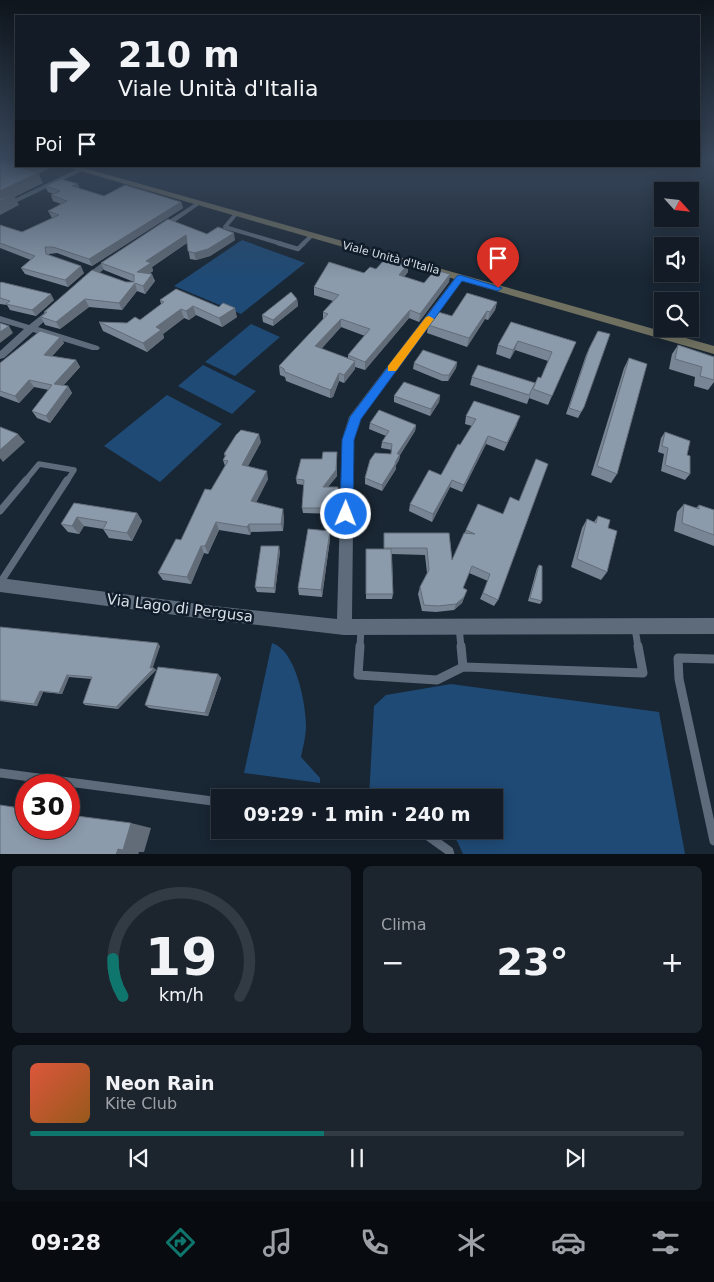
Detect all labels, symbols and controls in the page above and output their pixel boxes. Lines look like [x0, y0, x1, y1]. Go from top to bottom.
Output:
icon: right [35, 35, 100, 100]
text: 210 m [118, 35, 240, 75]
text: Viale Unità d'Italia [118, 76, 318, 101]
icon: arrive [73, 130, 101, 158]
text: Poi [35, 133, 63, 155]
north arrow [654, 182, 699, 228]
map controls [654, 182, 699, 337]
pin [477, 237, 519, 288]
button: sound [654, 237, 699, 282]
street label: Viale Unità d'Italia [341, 239, 441, 277]
icon: arrive [484, 244, 512, 272]
button: search [654, 292, 699, 337]
position arrow [319, 487, 371, 539]
street label: Via Lago di Pergusa [106, 590, 254, 626]
speed limit sign: 30 [15, 774, 80, 839]
text: 09:29 · 1 min · 240 m [243, 803, 471, 825]
text: Clima [381, 915, 426, 934]
text: 19 [145, 927, 218, 987]
text: 23° [497, 940, 568, 984]
text: − [381, 946, 404, 979]
text: + [661, 946, 684, 979]
text: km/h [159, 984, 204, 1005]
text: Neon Rain [105, 1072, 214, 1094]
text: Kite Club [105, 1094, 177, 1113]
icon: previous [125, 1144, 153, 1172]
icon: pause [343, 1144, 371, 1172]
icon: next [561, 1144, 589, 1172]
icon: directions [163, 1225, 198, 1260]
icon: music [260, 1225, 295, 1260]
icon: phone [357, 1225, 392, 1260]
icon: climate [454, 1225, 489, 1260]
icon: car [551, 1225, 586, 1260]
icon: filters [648, 1225, 683, 1260]
text: 09:28 [31, 1230, 101, 1255]

